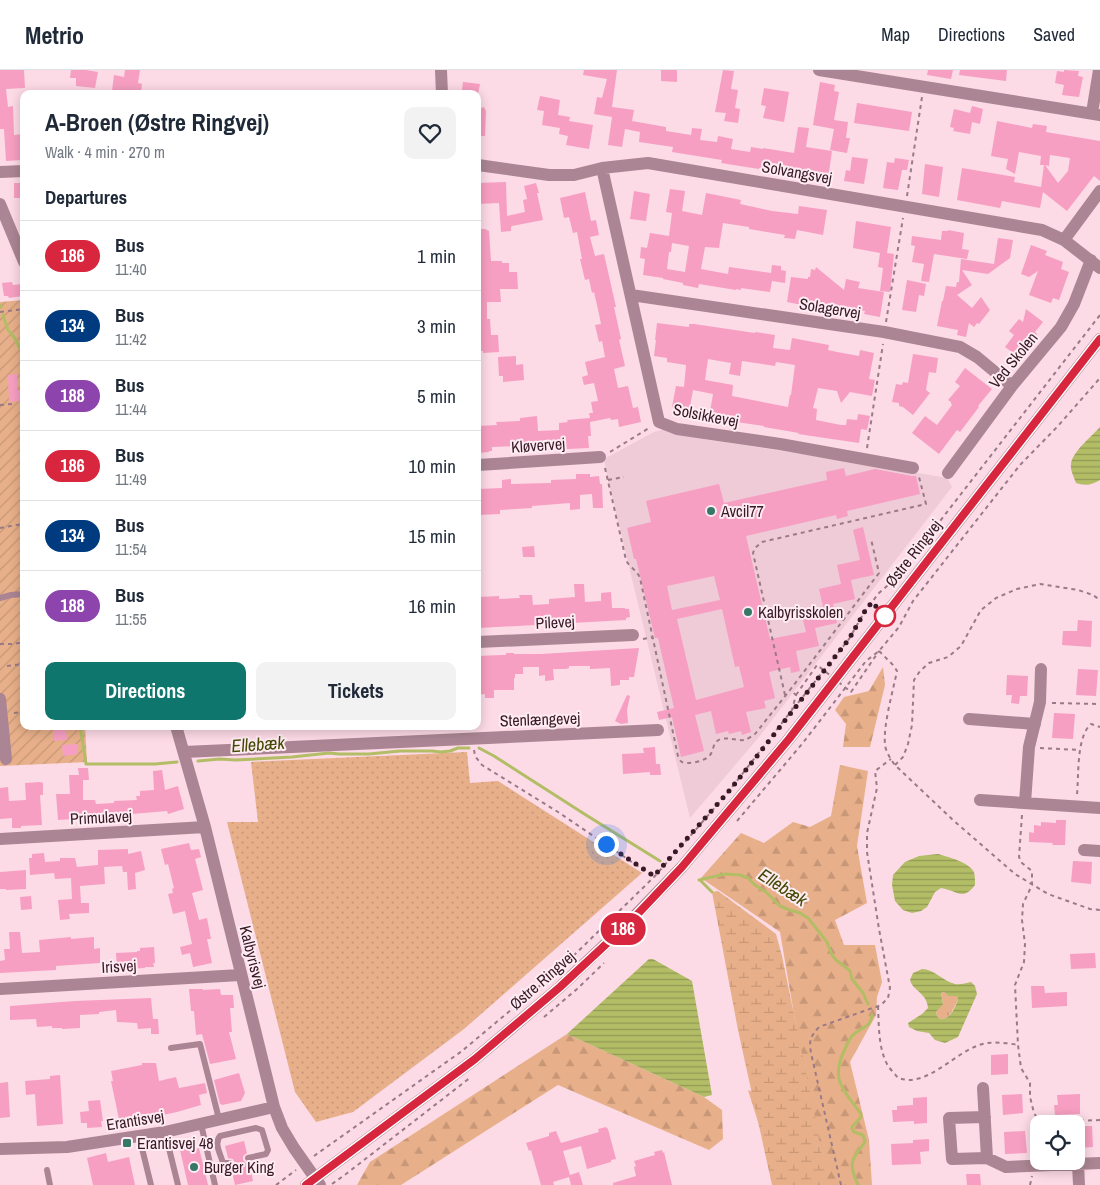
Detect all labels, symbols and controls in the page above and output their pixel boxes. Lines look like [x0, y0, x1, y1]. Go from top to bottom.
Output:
text: Metrio [25, 19, 84, 51]
text: Map [881, 22, 910, 47]
text: Directions [938, 22, 1005, 47]
text: Saved [1033, 22, 1075, 47]
text: A-Broen (Østre Ringvej) [45, 106, 269, 138]
button: heart [404, 107, 456, 159]
text: Walk · 4 min · 270 m [45, 141, 165, 163]
street label: Solvangsvej [760, 155, 834, 189]
text: Departures [45, 184, 127, 210]
text: Bus [115, 232, 144, 258]
text: 186 [60, 243, 85, 268]
text: 1 min [417, 243, 456, 269]
text: 11:40 [115, 258, 147, 280]
street label: Solagervej [798, 292, 862, 324]
text: Bus [115, 302, 144, 328]
text: 134 [60, 313, 85, 338]
text: 3 min [417, 313, 456, 339]
street label: Ved Skolen [984, 327, 1042, 393]
text: 11:42 [115, 328, 147, 350]
text: Bus [115, 372, 144, 398]
text: 188 [60, 383, 85, 408]
text: 5 min [417, 383, 456, 409]
text: 11:44 [115, 398, 147, 420]
street label: Solsikkevej [671, 398, 741, 432]
street label: Kløvervej [510, 432, 566, 458]
text: Bus [115, 442, 144, 468]
text: 186 [60, 453, 85, 478]
text: 10 min [408, 453, 456, 479]
text: 11:49 [115, 468, 147, 490]
place label: Avcil77 [720, 500, 764, 522]
marker: Avcil77 [705, 505, 717, 517]
text: Bus [115, 512, 144, 538]
street label: Østre Ringvej [880, 515, 946, 591]
text: 134 [60, 523, 85, 548]
text: 15 min [408, 523, 456, 549]
text: 11:54 [115, 538, 147, 560]
text: Bus [115, 582, 144, 608]
text: 188 [60, 593, 85, 618]
text: 16 min [408, 593, 456, 619]
place label: Kalbyrisskolen [758, 601, 843, 623]
unlabelled marker [874, 605, 896, 627]
marker: Kalbyrisskolen [742, 606, 754, 618]
text: 11:55 [115, 608, 147, 630]
street label: Pilevej [535, 610, 575, 634]
button: Directions [45, 662, 246, 720]
button: Tickets [256, 662, 456, 720]
street label: Stenlængevej [500, 707, 581, 731]
water label: Ellebæk [231, 730, 286, 758]
street label: Primulavej [69, 804, 133, 830]
your location [594, 832, 619, 857]
water label: Ellebæk [754, 862, 813, 912]
line badge: 186 [594, 913, 652, 945]
text: 186 [611, 916, 635, 941]
street label: Kalbyrisvej [235, 923, 271, 991]
street label: Østre Ringvej [505, 945, 580, 1015]
street label: Irisvej [101, 954, 137, 978]
street label: Erantisvej [104, 1105, 166, 1135]
map controls [1030, 1115, 1085, 1170]
button: locate [1030, 1115, 1085, 1170]
place label: Erantisvej 48 [137, 1132, 214, 1154]
marker: Erantisvej 48 [121, 1137, 133, 1149]
place label: Burger King [204, 1156, 275, 1178]
marker: Burger King [188, 1161, 200, 1173]

